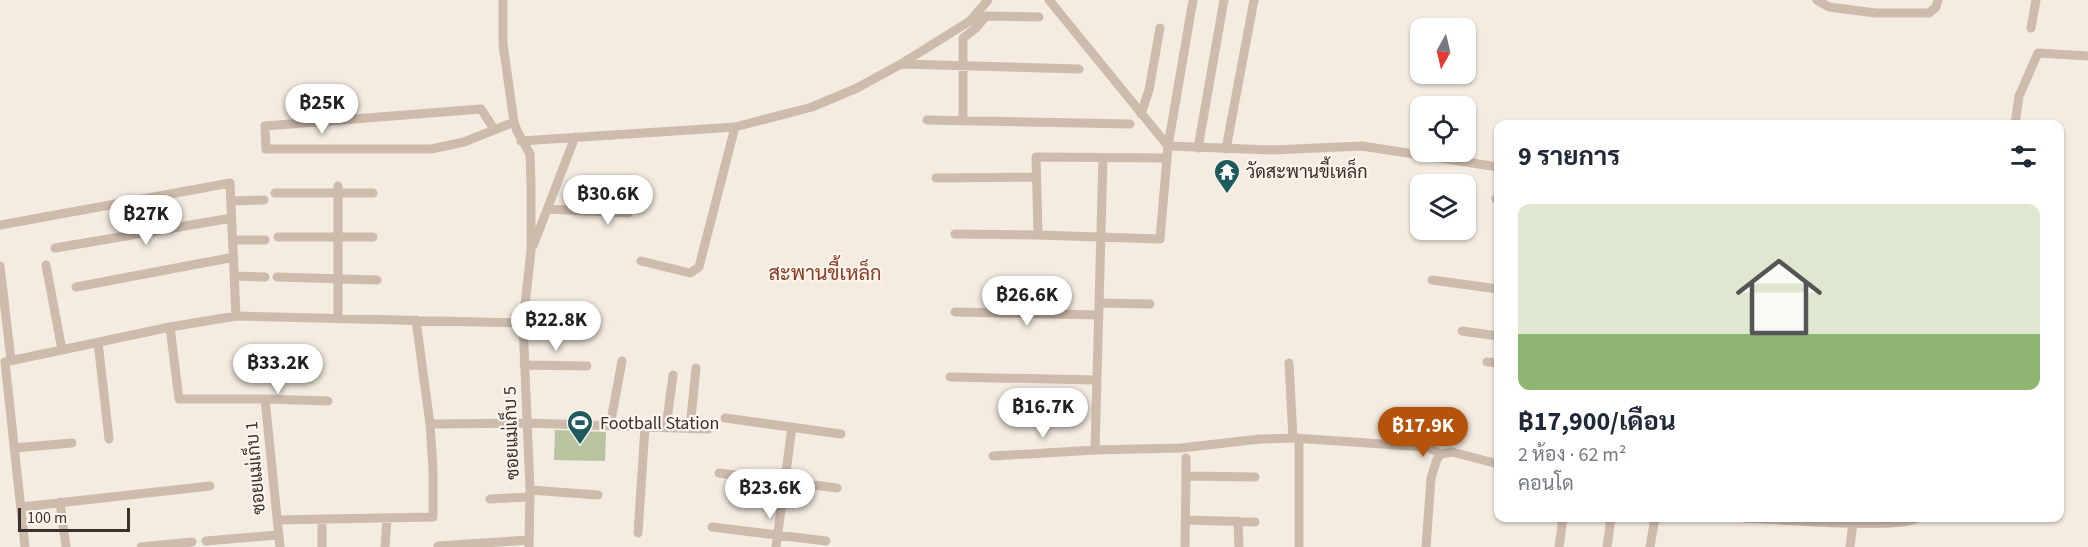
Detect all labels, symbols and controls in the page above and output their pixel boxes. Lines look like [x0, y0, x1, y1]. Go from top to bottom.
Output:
north arrow [1410, 18, 1476, 84]
map controls [1410, 18, 1476, 240]
pin: ฿25K [286, 84, 358, 135]
text: ฿25K [299, 89, 345, 117]
button: locate [1410, 96, 1476, 162]
text: 9 รายการ [1518, 138, 1620, 175]
icon: filters [2007, 140, 2040, 173]
place label: วัดสะพานขี้เหล็ก [1246, 156, 1368, 185]
temple icon: วัดสะพานขี้เหล็ก [1212, 157, 1242, 195]
button: layers [1410, 174, 1476, 240]
pin: ฿30.6K [559, 175, 657, 226]
text: ฿30.6K [577, 180, 639, 208]
pin: ฿27K [110, 195, 182, 246]
text: ฿27K [123, 200, 169, 228]
icon: home [1725, 243, 1833, 351]
district label: สะพานขี้เหล็ก [768, 255, 882, 288]
pin: ฿26.6K [978, 276, 1076, 327]
text: ฿26.6K [996, 281, 1058, 309]
pin: ฿22.8K [507, 301, 605, 352]
text: ฿22.8K [525, 306, 587, 334]
pin: ฿33.2K [229, 344, 327, 395]
text: ฿33.2K [247, 349, 309, 377]
street label: ซอยแม่เก็บ 5 [495, 386, 526, 480]
pin: ฿16.7K [994, 388, 1092, 439]
text: ฿16.7K [1012, 393, 1074, 421]
text: ฿17,900/เดือน [1518, 403, 1676, 440]
pin: ฿17.9K [1374, 407, 1472, 458]
sports icon: Football Station [565, 408, 595, 446]
place label: Football Station [600, 411, 719, 436]
text: ฿17.9K [1392, 412, 1454, 440]
street label: ซอยแม่เก็บ 1 [237, 420, 272, 516]
text: 2 ห้อง · 62 m² [1518, 441, 1626, 469]
pin: ฿23.6K [721, 469, 819, 520]
text: คอนโด [1518, 470, 1574, 498]
text: ฿23.6K [739, 474, 801, 502]
scale bar [18, 505, 130, 532]
text: 100 m [27, 507, 67, 529]

